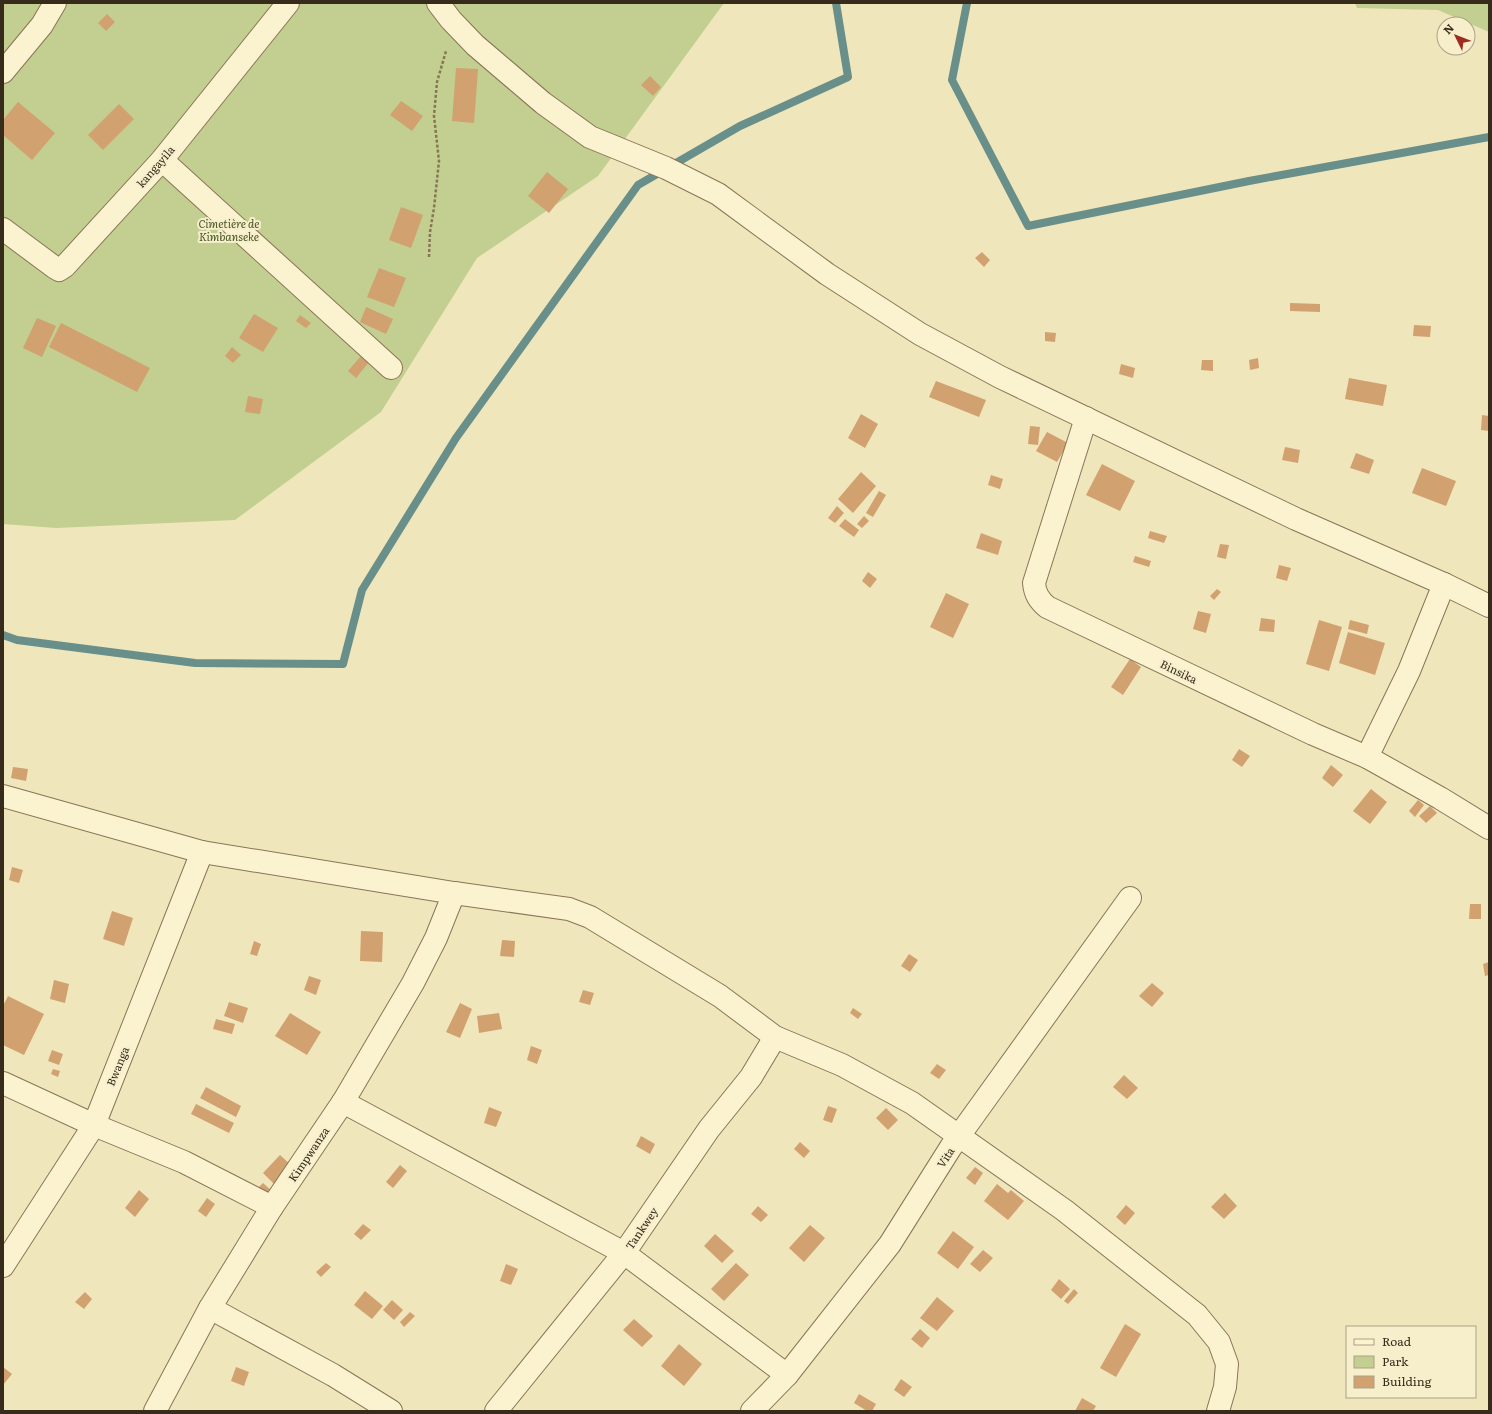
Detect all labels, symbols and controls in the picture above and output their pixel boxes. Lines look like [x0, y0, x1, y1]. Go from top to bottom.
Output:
north arrow [1436, 16, 1476, 56]
text: N [1439, 20, 1457, 37]
street label: kangayila [132, 142, 178, 190]
park label: Cimetière de Kimbanseke [198, 215, 260, 244]
street label: Binsika [1158, 655, 1200, 687]
street label: Bwanga [102, 1044, 132, 1088]
street label: Kimpwanza [284, 1123, 332, 1185]
street label: Vita [932, 1144, 958, 1170]
street label: Tankwey [621, 1203, 661, 1252]
legend [1346, 1326, 1476, 1398]
text: Road [1382, 1332, 1412, 1350]
text: Park [1382, 1352, 1409, 1370]
text: Building [1382, 1372, 1432, 1390]

